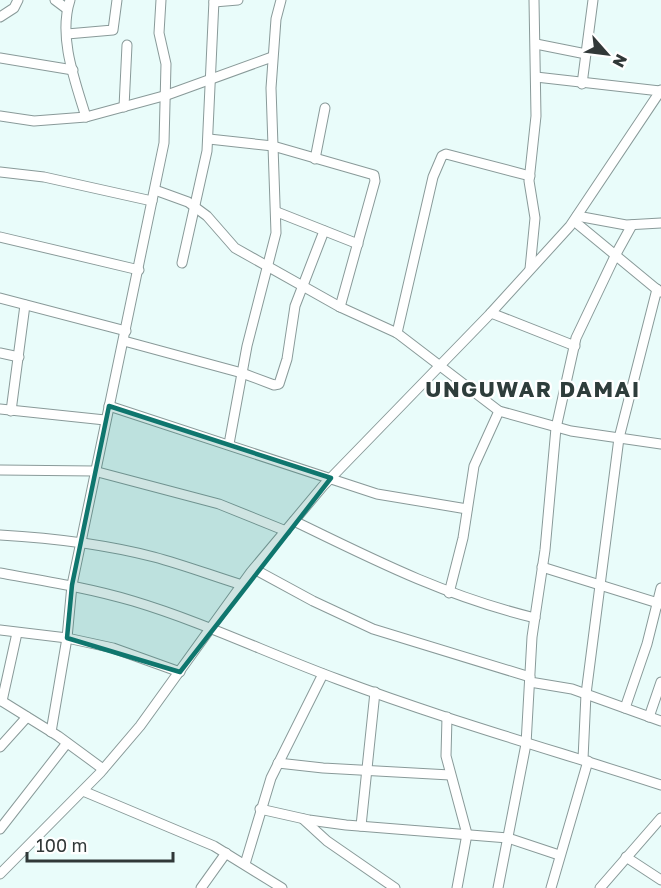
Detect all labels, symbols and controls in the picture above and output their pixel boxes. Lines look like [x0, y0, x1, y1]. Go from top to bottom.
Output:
north arrow [577, 24, 637, 84]
text: N [609, 51, 632, 71]
district label: UNGUWAR DAMAI [425, 375, 641, 402]
scale bar [27, 825, 172, 863]
text: 100 m [36, 834, 87, 856]

